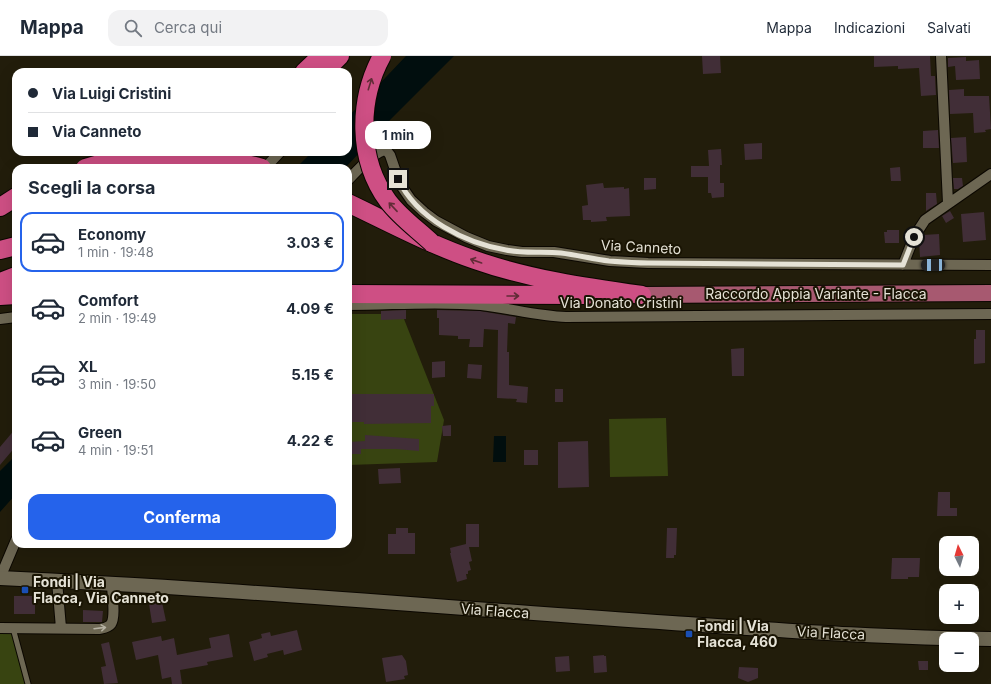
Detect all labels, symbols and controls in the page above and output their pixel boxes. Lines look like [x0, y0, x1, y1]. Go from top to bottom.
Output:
search box [108, 10, 388, 46]
text: Mappa [20, 16, 84, 39]
icon: search [122, 17, 144, 39]
text: Cerca qui [154, 18, 222, 37]
text: Mappa [766, 19, 812, 36]
text: Indicazioni [834, 19, 905, 36]
text: Salvati [927, 19, 971, 36]
one-way arrow [367, 78, 374, 91]
text: Via Luigi Cristini [52, 84, 171, 103]
callout: 1 min [365, 121, 431, 149]
text: Via Canneto [52, 122, 142, 141]
text: 1 min [382, 127, 414, 143]
route end [389, 170, 407, 188]
text: Scegli la corsa [28, 177, 156, 198]
one-way arrow [389, 202, 398, 212]
icon: car [30, 224, 66, 260]
text: Economy [78, 225, 146, 244]
route start [905, 228, 923, 246]
text: 3.03 € [286, 233, 334, 252]
street label: Via Canneto [600, 236, 682, 257]
text: 1 min · 19:48 [78, 244, 154, 260]
one-way arrow [471, 256, 483, 264]
car [921, 259, 945, 271]
street label: Raccordo Appia Variante - Flacca [705, 285, 927, 302]
icon: car [30, 290, 66, 326]
text: Comfort [78, 291, 139, 310]
one-way arrow [506, 292, 519, 299]
street label: Via Donato Cristini [560, 294, 682, 311]
text: 4.09 € [286, 299, 334, 318]
text: 2 min · 19:49 [78, 310, 156, 326]
icon: car [30, 356, 66, 392]
text: XL [78, 357, 98, 376]
text: 5.15 € [291, 365, 334, 384]
text: 3 min · 19:50 [78, 376, 156, 392]
icon: car [30, 422, 66, 458]
text: Green [78, 423, 122, 442]
text: 4.22 € [287, 431, 334, 450]
text: 4 min · 19:51 [78, 442, 154, 458]
button: Conferma [28, 494, 336, 540]
north arrow [939, 536, 979, 576]
map controls [939, 536, 979, 672]
place label: Fondi | Via Flacca, Via Canneto [33, 573, 169, 606]
button: + [939, 584, 979, 624]
marker: Fondi | Via Flacca, Via Canneto [20, 585, 30, 595]
street label: Via Flacca [460, 600, 530, 621]
place label: Fondi | Via Flacca, 460 [697, 617, 777, 650]
street label: Via Flacca [796, 622, 866, 643]
one-way arrow [93, 624, 106, 631]
marker: Fondi | Via Flacca, 460 [684, 629, 694, 639]
button: − [939, 632, 979, 672]

